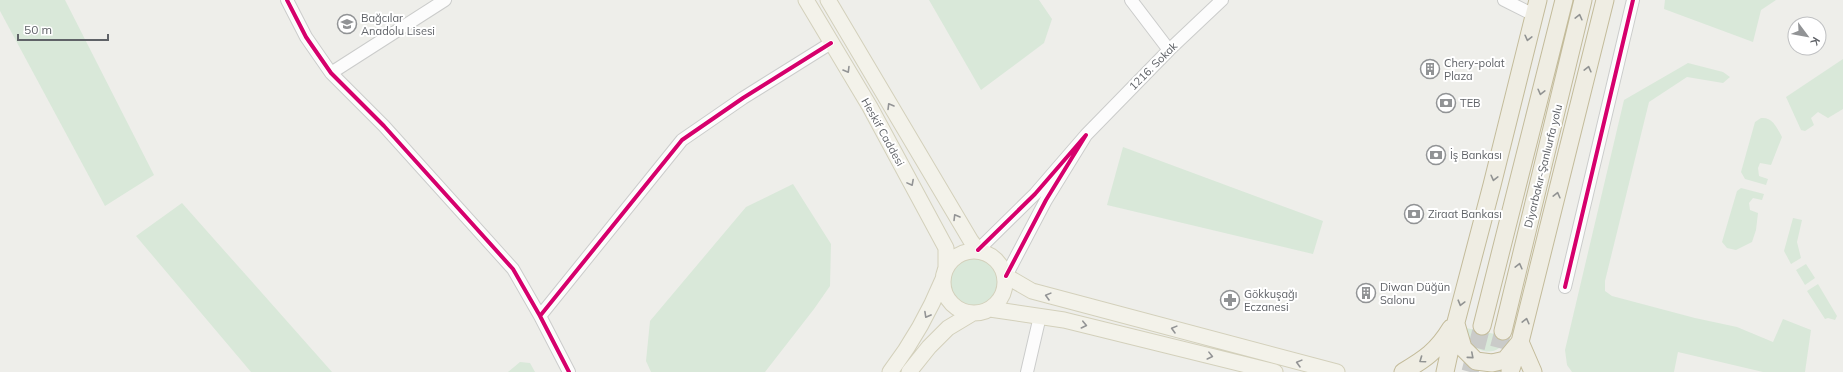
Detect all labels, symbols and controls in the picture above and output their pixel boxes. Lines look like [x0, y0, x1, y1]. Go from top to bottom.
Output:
place label: Bağcılar Anadolu Lisesi [361, 11, 435, 38]
school or university icon: Bağcılar Anadolu Lisesi [336, 13, 358, 35]
one-way arrow [1574, 14, 1583, 21]
scale bar [18, 16, 108, 42]
north arrow [1787, 16, 1827, 56]
text: 50 m [24, 22, 52, 37]
text: K [1807, 34, 1823, 49]
one-way arrow [1525, 35, 1533, 41]
street label: 1216. Sokak [1126, 39, 1180, 93]
place label: Chery-polat Plaza [1444, 56, 1505, 83]
building icon: Chery-polat Plaza [1419, 58, 1441, 80]
one-way arrow [843, 66, 850, 73]
one-way arrow [1583, 66, 1592, 73]
one-way arrow [1537, 88, 1546, 95]
bank icon: TEB [1435, 92, 1457, 114]
street label: Heskif Caddesi [858, 95, 908, 169]
place label: TEB [1460, 96, 1481, 110]
one-way arrow [888, 103, 895, 110]
street label: Diyarbakır-Şanlıurfa yolu [1521, 103, 1565, 229]
bank icon: İş Bankası [1425, 144, 1447, 166]
place label: İş Bankası [1450, 148, 1502, 162]
one-way arrow [1490, 174, 1499, 181]
one-way arrow [906, 179, 913, 186]
one-way arrow [1552, 192, 1561, 199]
bank icon: Ziraat Bankası [1403, 203, 1425, 225]
place label: Ziraat Bankası [1428, 207, 1502, 221]
one-way arrow [954, 214, 961, 221]
one-way arrow [1514, 263, 1522, 269]
place label: Diwan Düğün Salonu [1380, 280, 1450, 307]
building icon: Diwan Düğün Salonu [1355, 282, 1377, 304]
place label: Gökkuşağı Eczanesi [1244, 287, 1297, 314]
pharmacy icon: Gökkuşağı Eczanesi [1219, 289, 1241, 311]
one-way arrow [1045, 292, 1052, 301]
one-way arrow [1457, 300, 1465, 307]
one-way arrow [924, 311, 931, 318]
one-way arrow [1521, 318, 1529, 325]
one-way arrow [1080, 320, 1087, 329]
one-way arrow [1171, 325, 1178, 334]
one-way arrow [1206, 351, 1213, 360]
one-way arrow [1466, 352, 1474, 359]
one-way arrow [1420, 355, 1427, 362]
one-way arrow [1296, 359, 1303, 368]

